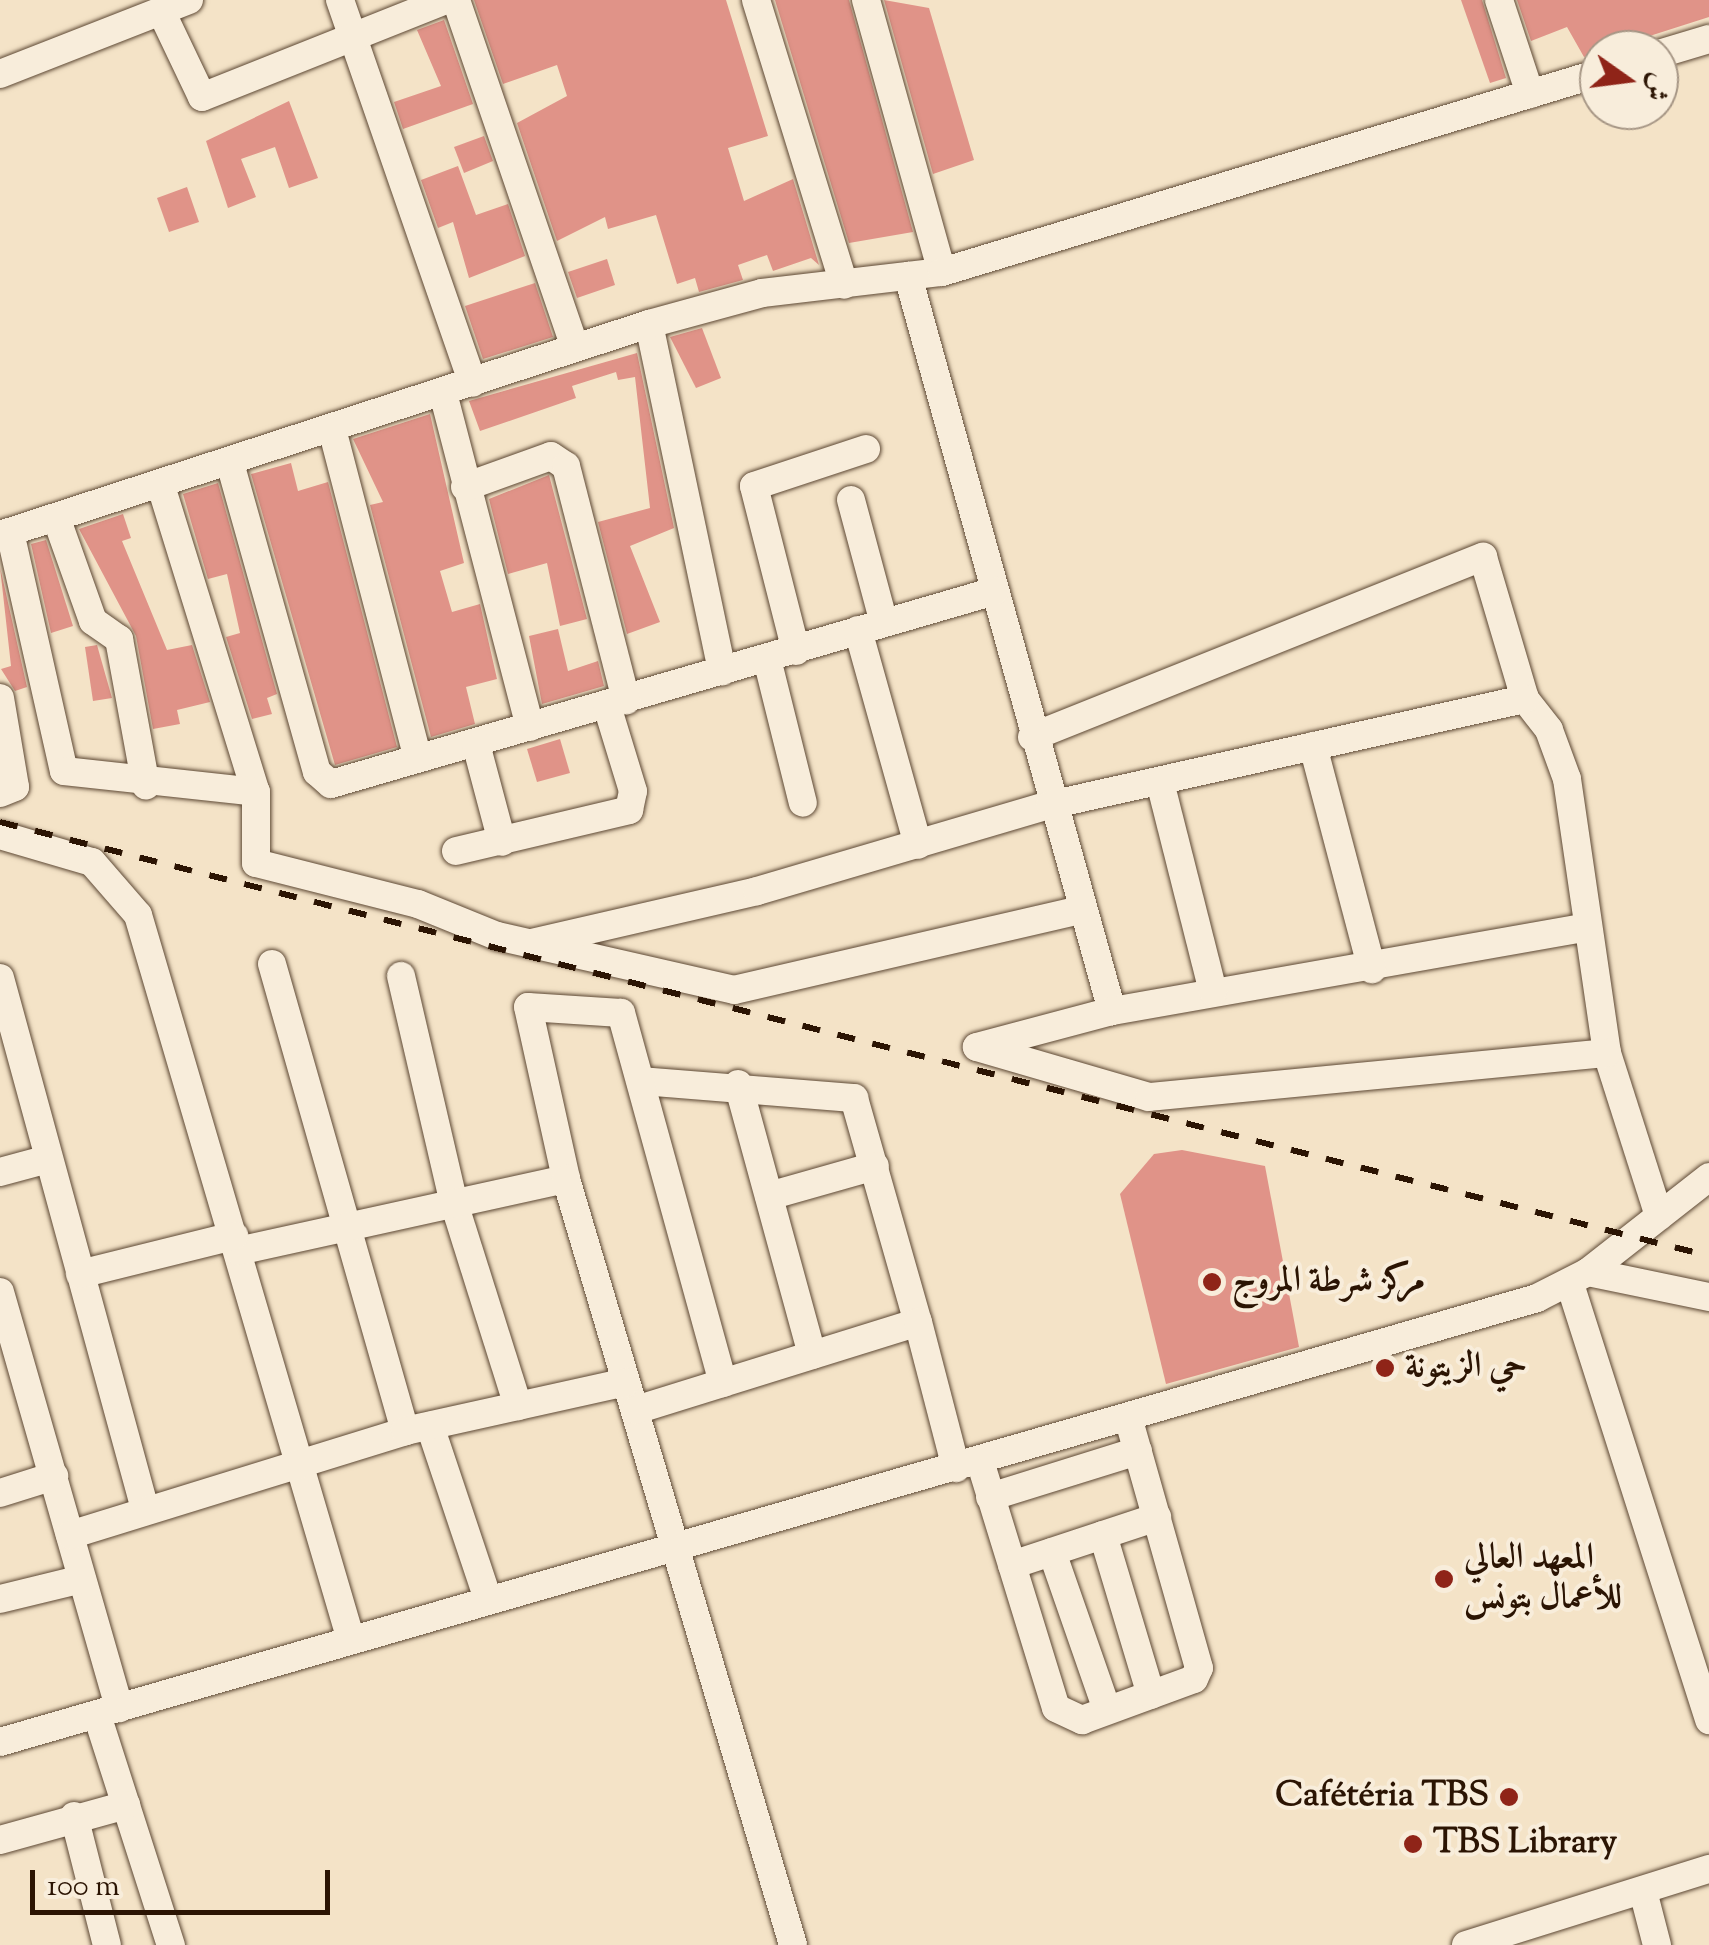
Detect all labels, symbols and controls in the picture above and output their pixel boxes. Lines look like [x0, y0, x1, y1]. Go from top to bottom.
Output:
north arrow [1579, 30, 1679, 130]
text: ش [1633, 68, 1679, 105]
place label: مركز شرطة المروج [1232, 1261, 1425, 1303]
marker: مركز شرطة المروج [1201, 1271, 1223, 1293]
place label: حي الزيتونة [1405, 1347, 1527, 1389]
marker: حي الزيتونة [1374, 1357, 1396, 1379]
place label: المعهد العالي للأعمال بتونس [1464, 1538, 1622, 1620]
marker: المعهد العالي للأعمال بتونس [1433, 1568, 1455, 1590]
place label: Cafétéria TBS [1275, 1776, 1489, 1818]
marker: Cafétéria TBS [1498, 1786, 1520, 1808]
place label: TBS Library [1433, 1823, 1617, 1865]
marker: TBS Library [1402, 1833, 1424, 1855]
scale bar [35, 1850, 335, 1912]
text: 100 m [47, 1866, 120, 1909]

